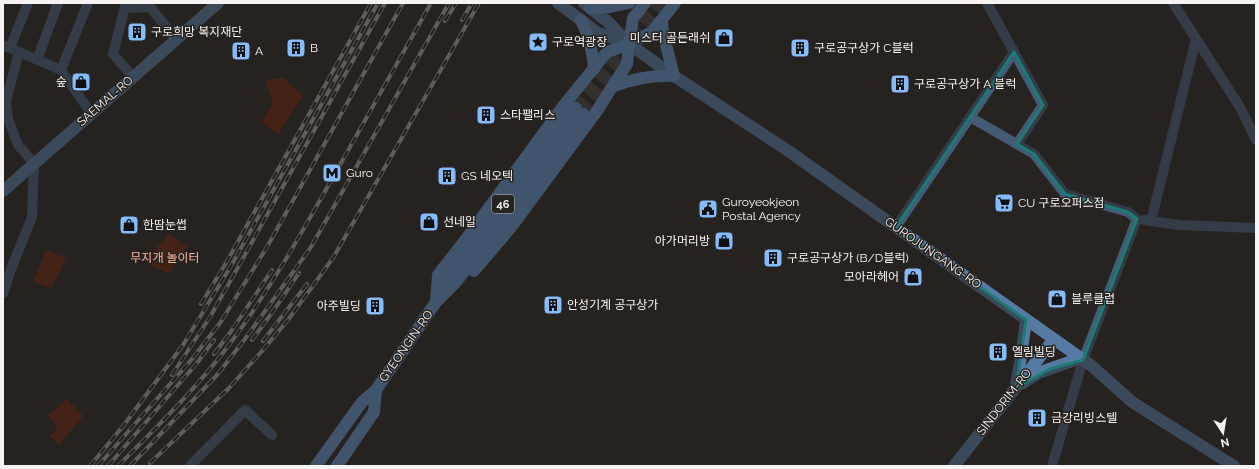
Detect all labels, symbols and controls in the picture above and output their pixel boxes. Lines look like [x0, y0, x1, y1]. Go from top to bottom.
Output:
building icon: 구로희망 복지재단 [126, 21, 148, 43]
place label: 구로희망 복지재단 [151, 25, 242, 39]
shop icon: 미스터 골든래쉬 [713, 27, 735, 49]
place icon: 구로역광장 [527, 31, 549, 53]
place label: 미스터 골든래쉬 [630, 31, 710, 45]
place label: 구로역광장 [552, 35, 607, 49]
building icon: B [285, 37, 307, 59]
building icon: 구로공구상가 C블럭 [789, 37, 811, 59]
building icon: A [230, 40, 252, 62]
place label: B [310, 41, 318, 55]
place label: 구로공구상가 C블럭 [814, 41, 914, 55]
place label: A [255, 44, 263, 58]
shop icon: 숲 [70, 71, 92, 93]
street label: SAEMAL-RO [74, 73, 136, 129]
building icon: 구로공구상가 A 블럭 [889, 73, 911, 95]
place label: 숲 [56, 75, 67, 89]
place label: 구로공구상가 A 블럭 [914, 77, 1016, 91]
building icon: 스타팰리스 [475, 104, 497, 126]
place label: 스타팰리스 [500, 108, 555, 122]
metro station icon: Guro [321, 162, 343, 184]
building icon: GS 네오텍 [436, 165, 458, 187]
place label: Guro [346, 166, 373, 180]
place label: GS 네오텍 [461, 169, 513, 183]
supermarket icon: CU 구로오퍼스점 [993, 192, 1015, 214]
road number: 46 [492, 195, 514, 213]
place label: Guroyeokjeon Postal Agency [722, 195, 801, 223]
place label: CU 구로오퍼스점 [1018, 196, 1105, 210]
public building icon: Guroyeokjeon Postal Agency [697, 198, 719, 220]
shop icon: 선네일 [418, 211, 440, 233]
shop icon: 한땀눈썹 [118, 214, 140, 236]
street label: GUROJUNGANG-RO [882, 214, 984, 292]
place label: 선네일 [443, 215, 476, 229]
place label: 한땀눈썹 [143, 218, 187, 232]
shop icon: 아가머리방 [713, 230, 735, 252]
place label: 아가머리방 [655, 234, 710, 248]
building icon: 구로공구상가 (B/D블럭) [762, 247, 784, 269]
park label: 무지개 놀이터 [130, 251, 200, 265]
place label: 구로공구상가 (B/D블럭) [787, 251, 909, 265]
shop icon: 모아라헤어 [902, 266, 924, 288]
place label: 모아라헤어 [844, 270, 899, 284]
shop icon: 블루클럽 [1046, 288, 1068, 310]
place label: 블루클럽 [1071, 292, 1115, 306]
building icon: 안성기계 공구상가 [542, 294, 564, 316]
building icon: 아주빌딩 [364, 295, 386, 317]
place label: 안성기계 공구상가 [567, 298, 658, 312]
place label: 아주빌딩 [317, 299, 361, 313]
street label: GYEONGIN-RO [376, 308, 436, 384]
building icon: 엘림빌딩 [987, 341, 1009, 363]
place label: 엘림빌딩 [1012, 345, 1056, 359]
street label: SINDORIM-RO [974, 366, 1034, 438]
building icon: 금강리빙스텔 [1026, 407, 1048, 429]
place label: 금강리빙스텔 [1051, 411, 1117, 425]
north arrow [1203, 413, 1243, 453]
text: N [1220, 435, 1230, 450]

